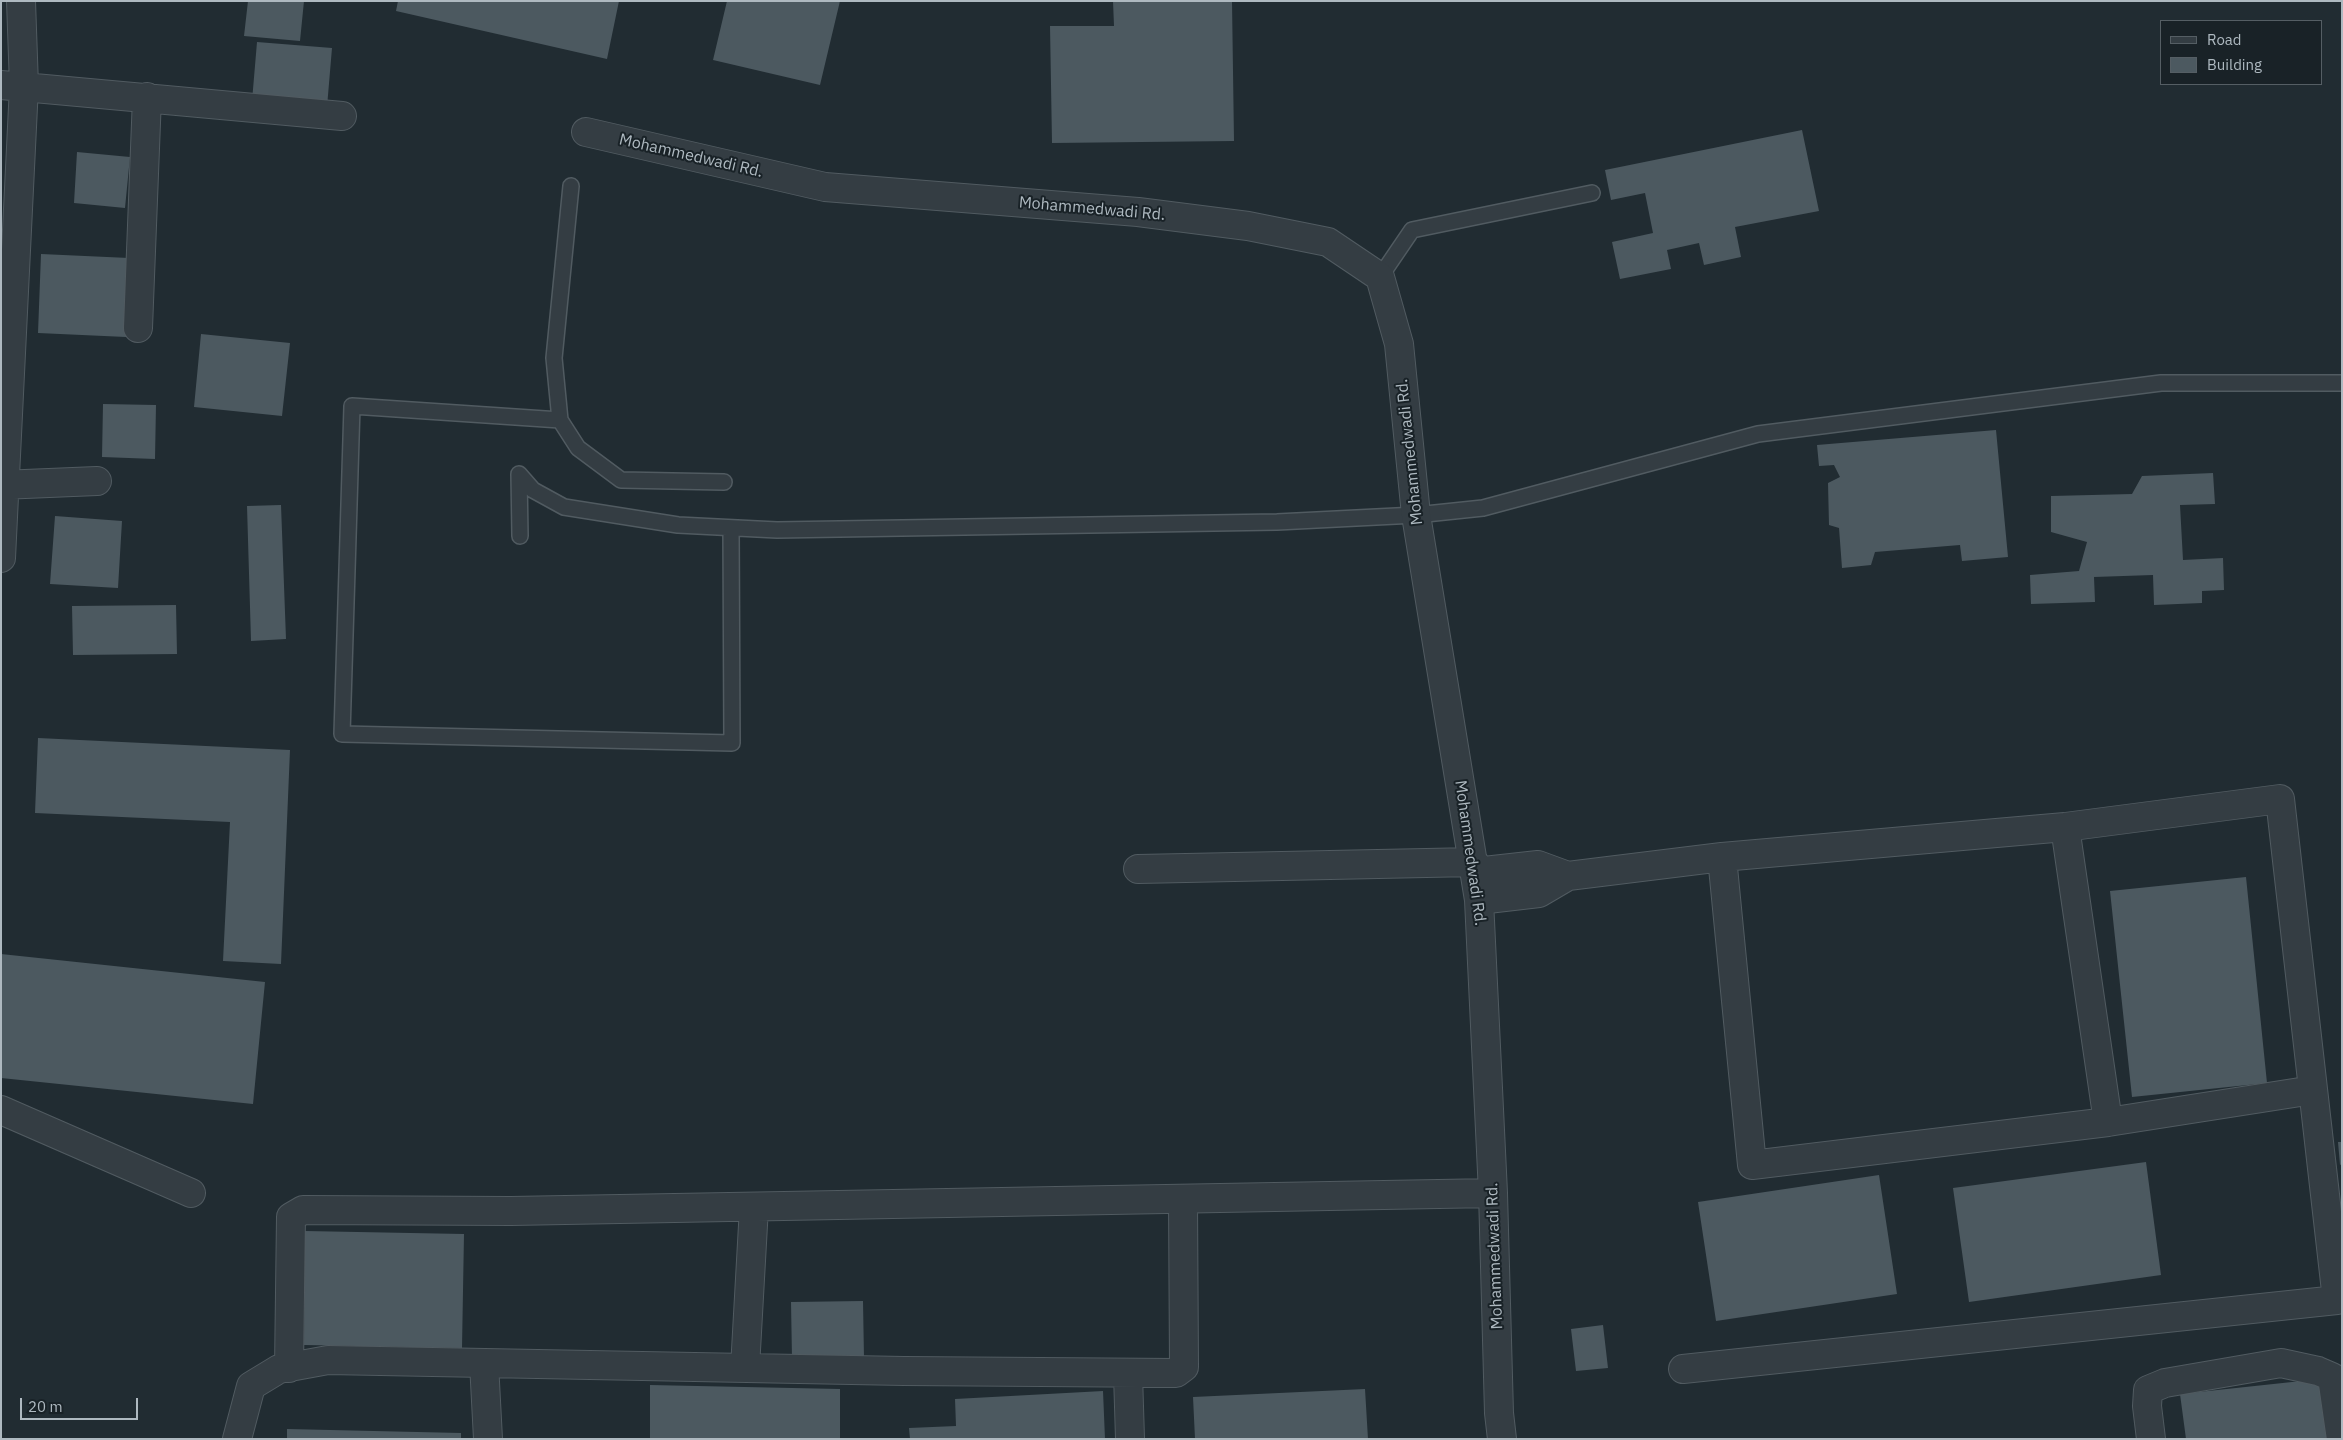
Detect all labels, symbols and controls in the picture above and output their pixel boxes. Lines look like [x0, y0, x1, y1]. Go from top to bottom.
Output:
legend [2160, 20, 2323, 85]
text: Road [2207, 30, 2242, 49]
text: Building [2207, 55, 2262, 74]
street label: Mohammedwadi Rd. [617, 130, 765, 182]
street label: Mohammedwadi Rd. [1018, 193, 1166, 225]
street label: Mohammedwadi Rd. [1393, 378, 1427, 526]
street label: Mohammedwadi Rd. [1450, 779, 1490, 927]
street label: Mohammedwadi Rd. [1483, 1182, 1507, 1330]
scale bar [22, 1388, 140, 1420]
text: 20 m [28, 1397, 63, 1416]

